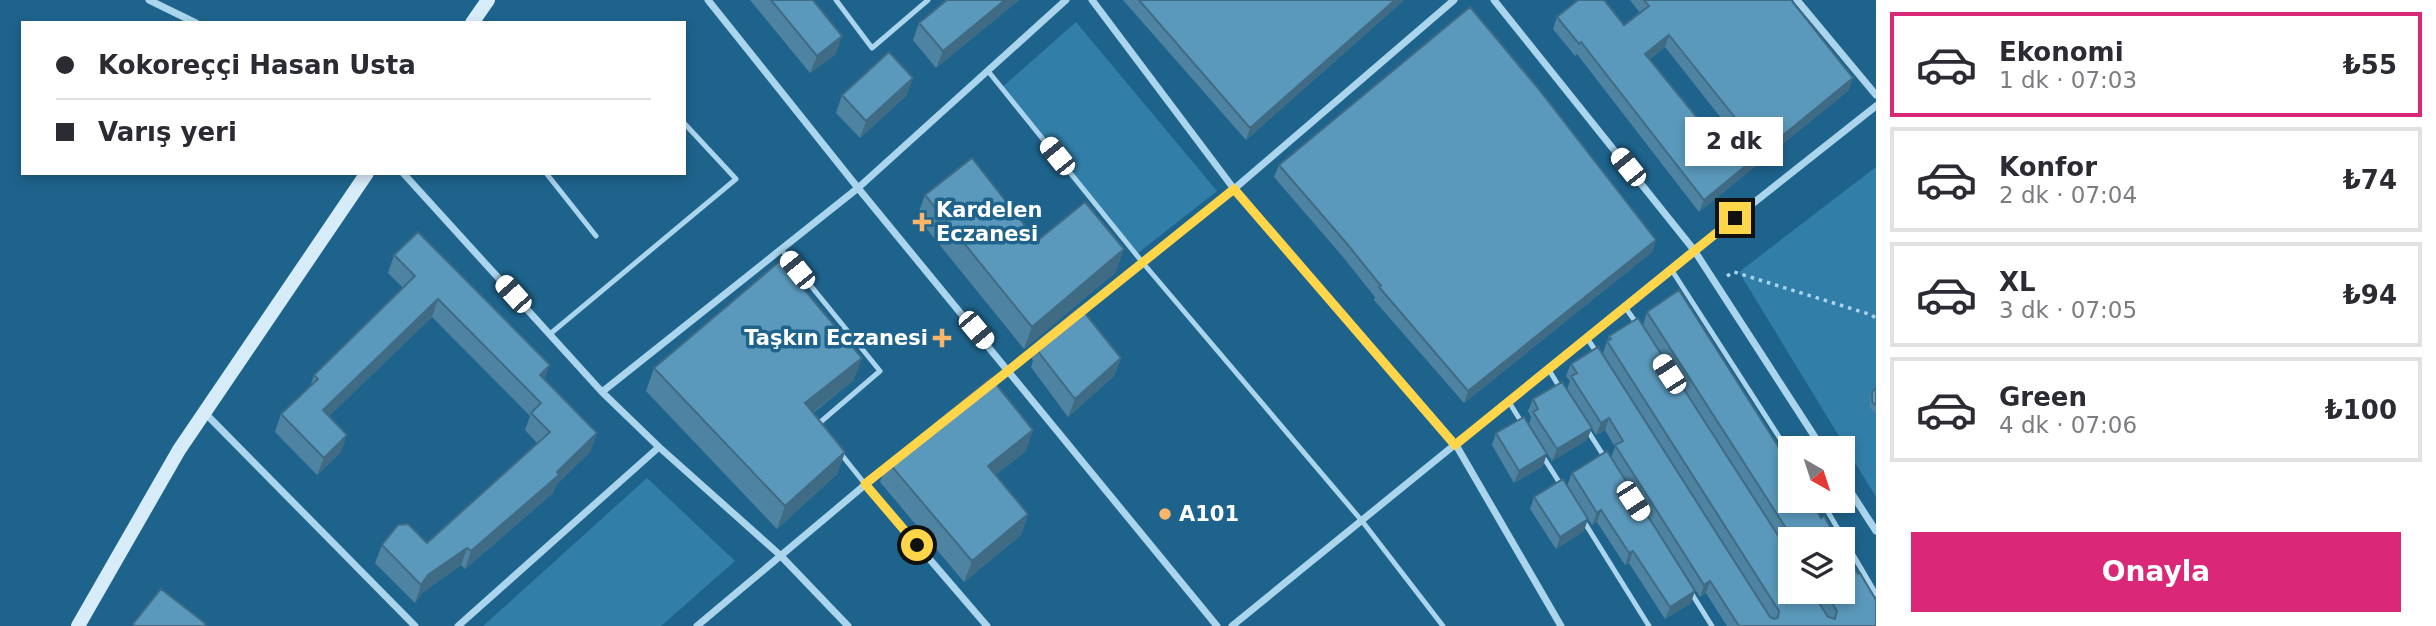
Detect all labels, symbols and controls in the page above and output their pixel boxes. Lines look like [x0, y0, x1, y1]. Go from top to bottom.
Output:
icon: car [1915, 33, 1978, 96]
text: Ekonomi [1999, 37, 2124, 67]
text: Kokoreççi Hasan Usta [98, 50, 416, 80]
text: ₺55 [2343, 50, 2397, 80]
text: 1 dk · 07:03 [1999, 67, 2137, 93]
callout: 2 dk [1686, 116, 1784, 166]
text: Varış yeri [98, 117, 237, 147]
text: 2 dk [1706, 128, 1762, 154]
car [1036, 133, 1079, 179]
car [1607, 144, 1650, 190]
icon: car [1915, 148, 1978, 211]
text: Konfor [1999, 152, 2097, 182]
text: ₺74 [2343, 165, 2397, 195]
text: 2 dk · 07:04 [1999, 182, 2137, 208]
place label: Kardelen Eczanesi [936, 198, 1042, 246]
route end [1719, 202, 1751, 234]
marker: Kardelen Eczanesi [914, 214, 930, 230]
car [776, 247, 819, 293]
icon: car [1915, 263, 1978, 326]
text: XL [1999, 267, 2036, 297]
car [492, 271, 535, 317]
text: ₺94 [2343, 280, 2397, 310]
text: 3 dk · 07:05 [1999, 297, 2137, 323]
car [955, 307, 998, 353]
place label: Taşkın Eczanesi [744, 326, 928, 350]
marker: Taşkın Eczanesi [934, 330, 950, 346]
car [1649, 351, 1690, 397]
icon: car [1915, 378, 1978, 441]
text: Green [1999, 382, 2087, 412]
text: ₺100 [2325, 395, 2397, 425]
text: 4 dk · 07:06 [1999, 412, 2137, 438]
north arrow [1778, 436, 1855, 513]
map controls [1778, 436, 1855, 604]
car [1613, 478, 1654, 524]
place label: A101 [1179, 502, 1239, 526]
marker: A101 [1157, 506, 1173, 522]
button: layers [1778, 527, 1855, 604]
route start [901, 529, 933, 561]
button: Onayla [1911, 532, 2401, 612]

